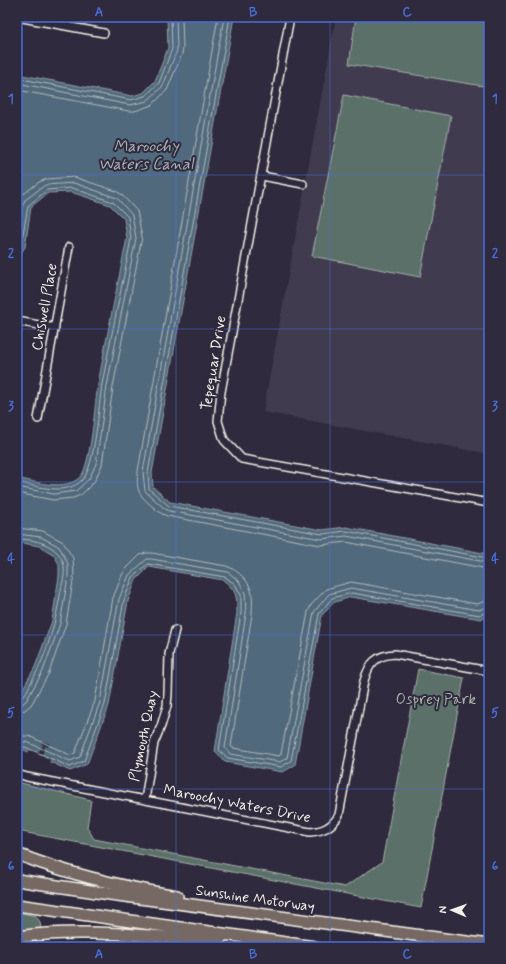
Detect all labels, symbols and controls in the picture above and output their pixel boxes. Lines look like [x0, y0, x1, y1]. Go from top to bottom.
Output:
text: A [95, 4, 103, 21]
text: B [249, 4, 258, 21]
text: C [402, 4, 412, 21]
text: 1 [8, 91, 14, 108]
text: 1 [492, 91, 498, 108]
water label: Maroochy Waters Canal [98, 136, 195, 175]
text: 2 [8, 245, 15, 262]
text: 2 [492, 245, 499, 262]
street label: Chiswell Place [27, 261, 63, 352]
street label: Tepequar Drive [197, 314, 231, 412]
text: 3 [8, 398, 14, 415]
text: 3 [492, 398, 498, 415]
text: 4 [7, 551, 15, 568]
text: 4 [491, 551, 499, 568]
street label: Plymouth Quay [125, 688, 163, 783]
park label: Osprey Park [396, 690, 477, 710]
text: 5 [7, 705, 15, 722]
text: 5 [491, 705, 499, 722]
street label: Maroochy Waters Drive [162, 780, 313, 828]
text: 6 [8, 858, 15, 875]
text: 6 [492, 858, 499, 875]
street label: Sunshine Motorway [194, 881, 316, 917]
north arrow [432, 890, 472, 930]
text: N [436, 906, 450, 914]
text: A [95, 946, 103, 963]
text: B [249, 946, 258, 963]
text: C [402, 946, 412, 963]

